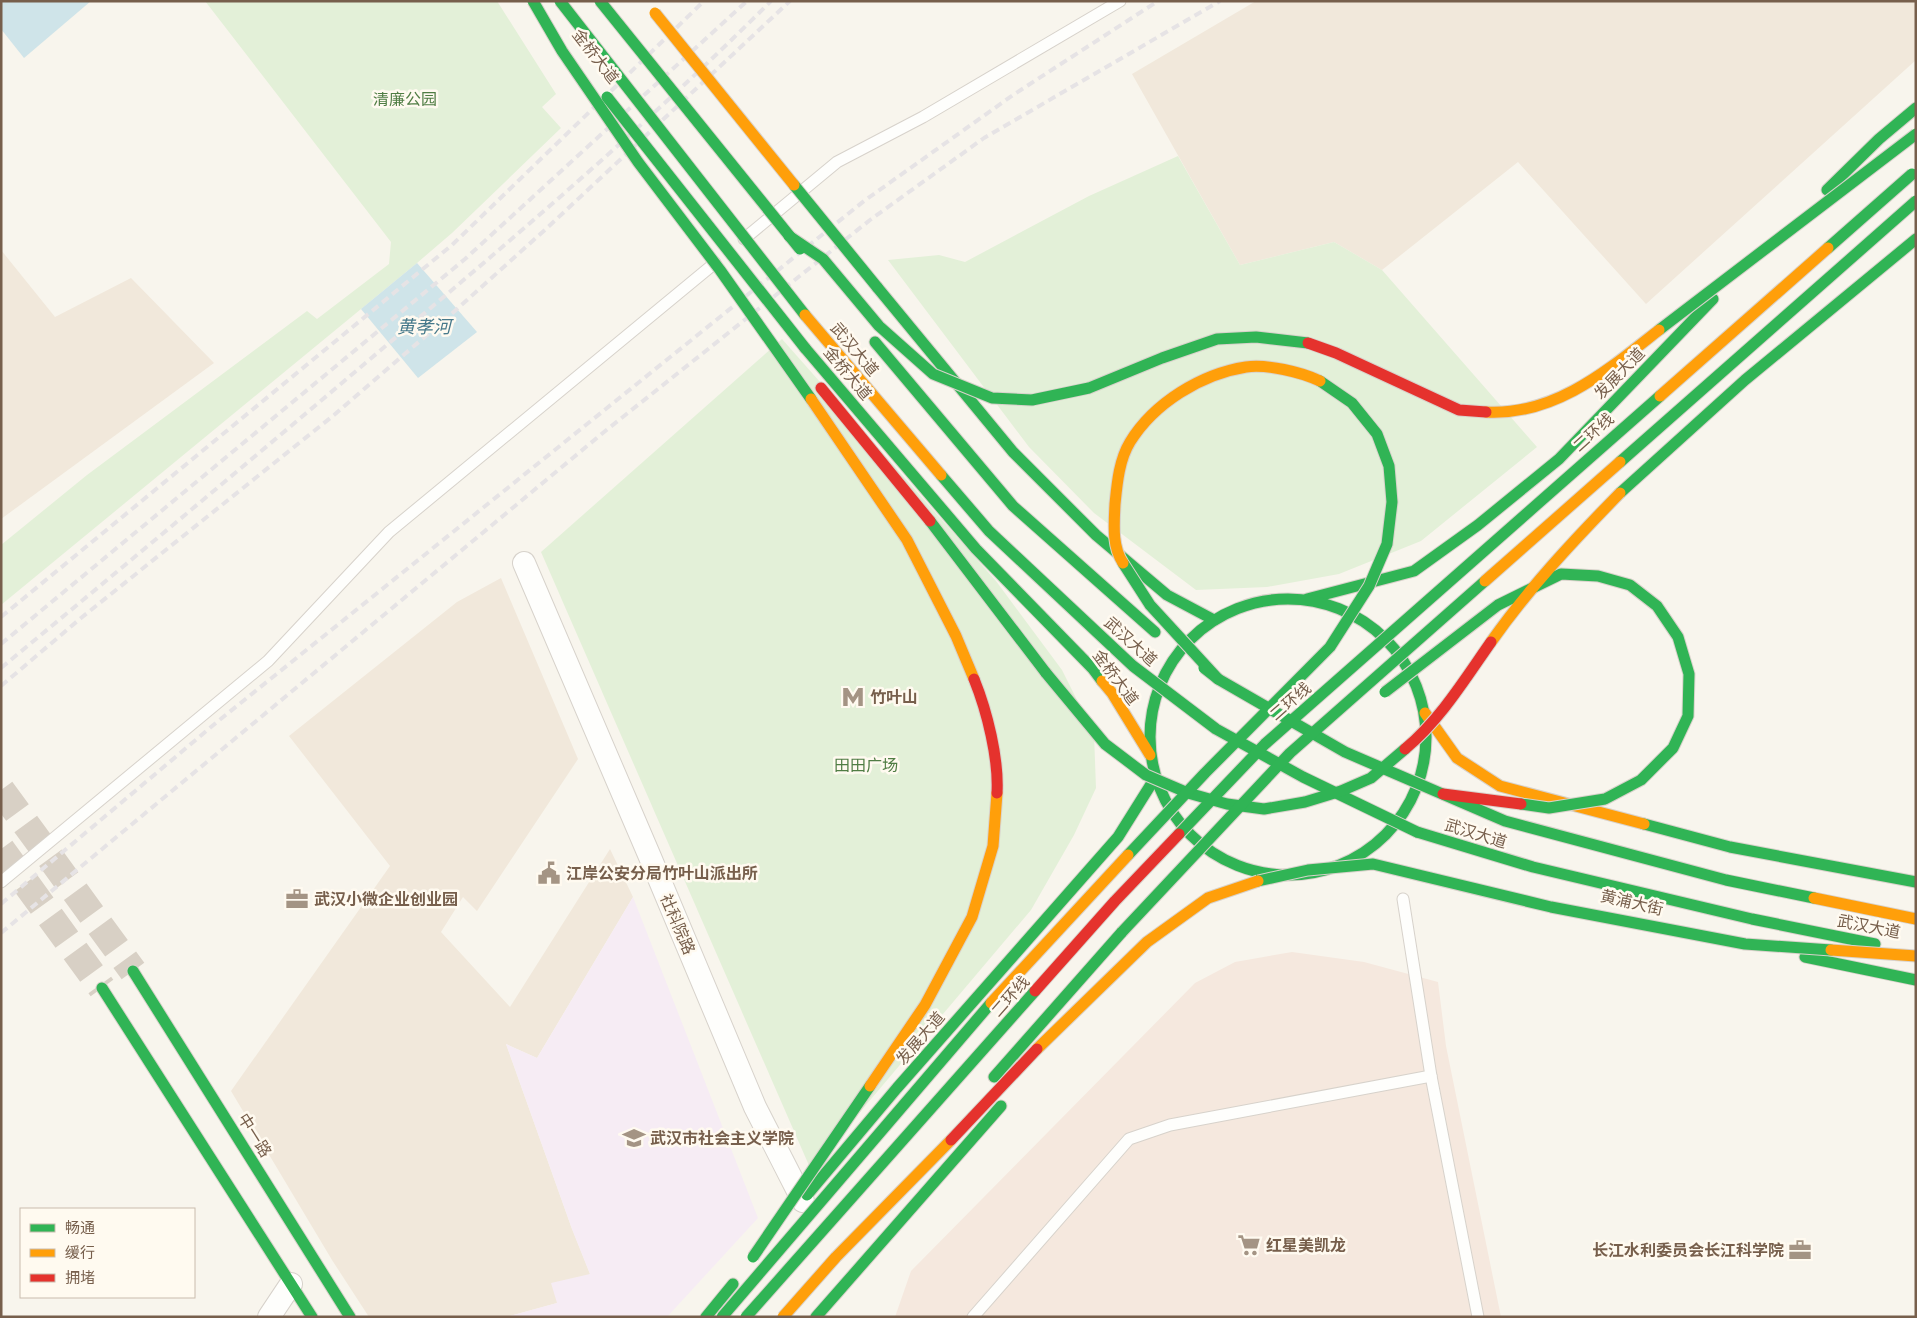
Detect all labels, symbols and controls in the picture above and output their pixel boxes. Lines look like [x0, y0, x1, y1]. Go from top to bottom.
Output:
street label: 金桥大道 [568, 25, 623, 87]
park label: 清廉公园 [373, 90, 437, 109]
water label: 黄孝河 [397, 316, 454, 338]
street label: 武汉大道 [827, 319, 882, 380]
street label: 金桥大道 [820, 343, 875, 404]
street label: 发展大道 [1590, 344, 1648, 403]
street label: 二环线 [1569, 409, 1618, 455]
street label: 武汉大道 [1101, 613, 1161, 670]
street label: 金桥大道 [1089, 646, 1142, 709]
street label: 二环线 [1266, 678, 1315, 724]
metro station icon: 竹叶山 [840, 684, 866, 710]
place label: 竹叶山 [870, 688, 918, 707]
park label: 田田广场 [834, 756, 898, 775]
street label: 武汉大道 [1442, 815, 1509, 852]
public building icon: 江岸公安分局竹叶山派出所 [536, 860, 562, 886]
place label: 江岸公安分局竹叶山派出所 [566, 864, 758, 883]
office icon: 武汉小微企业创业园 [284, 886, 310, 912]
street label: 黄浦大街 [1599, 886, 1665, 919]
place label: 武汉小微企业创业园 [314, 890, 458, 909]
street label: 社科院路 [656, 891, 699, 957]
street label: 武汉大道 [1836, 911, 1902, 942]
street label: 二环线 [987, 972, 1033, 1021]
street label: 发展大道 [892, 1008, 949, 1069]
street label: 中一路 [234, 1110, 275, 1161]
school or university icon: 武汉市社会主义学院 [621, 1125, 647, 1151]
place label: 武汉市社会主义学院 [650, 1129, 794, 1148]
legend [20, 1208, 195, 1298]
text: 畅通 [65, 1219, 95, 1237]
supermarket icon: 红星美凯龙 [1236, 1232, 1262, 1258]
place label: 红星美凯龙 [1266, 1236, 1346, 1255]
office icon: 长江水利委员会长江科学院 [1787, 1237, 1813, 1263]
place label: 长江水利委员会长江科学院 [1592, 1241, 1784, 1260]
text: 缓行 [65, 1244, 95, 1262]
text: 拥堵 [65, 1269, 95, 1287]

